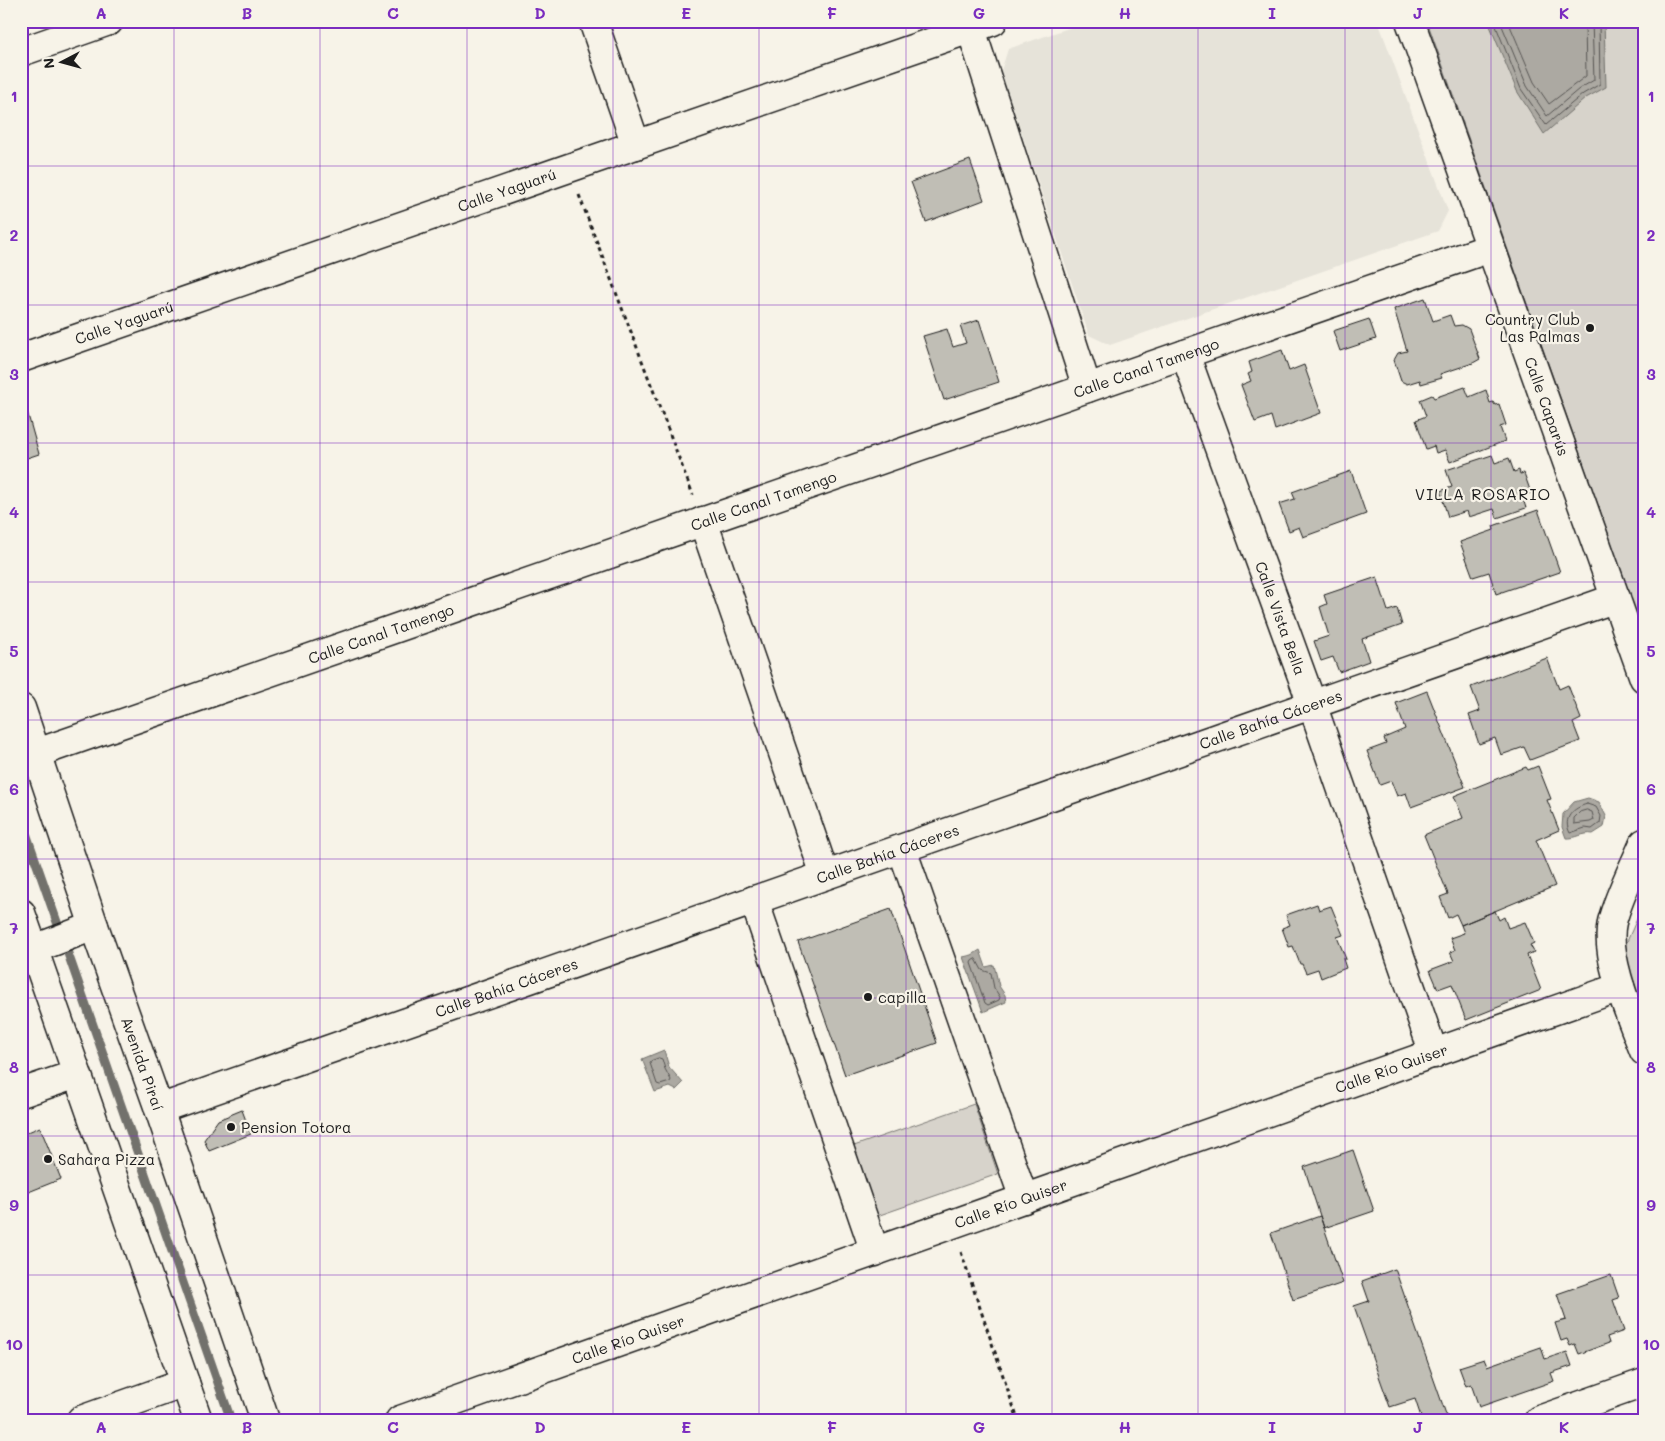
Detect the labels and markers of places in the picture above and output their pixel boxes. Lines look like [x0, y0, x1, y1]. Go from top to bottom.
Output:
place label: Country Club Las Palmas [1485, 309, 1580, 346]
marker: Country Club Las Palmas [1584, 322, 1596, 334]
place label: capilla [878, 987, 927, 1007]
marker: capilla [862, 991, 874, 1003]
place label: Pension Totora [241, 1117, 351, 1137]
marker: Pension Totora [225, 1121, 237, 1133]
place label: Sahara Pizza [58, 1149, 155, 1169]
marker: Sahara Pizza [42, 1153, 54, 1165]

